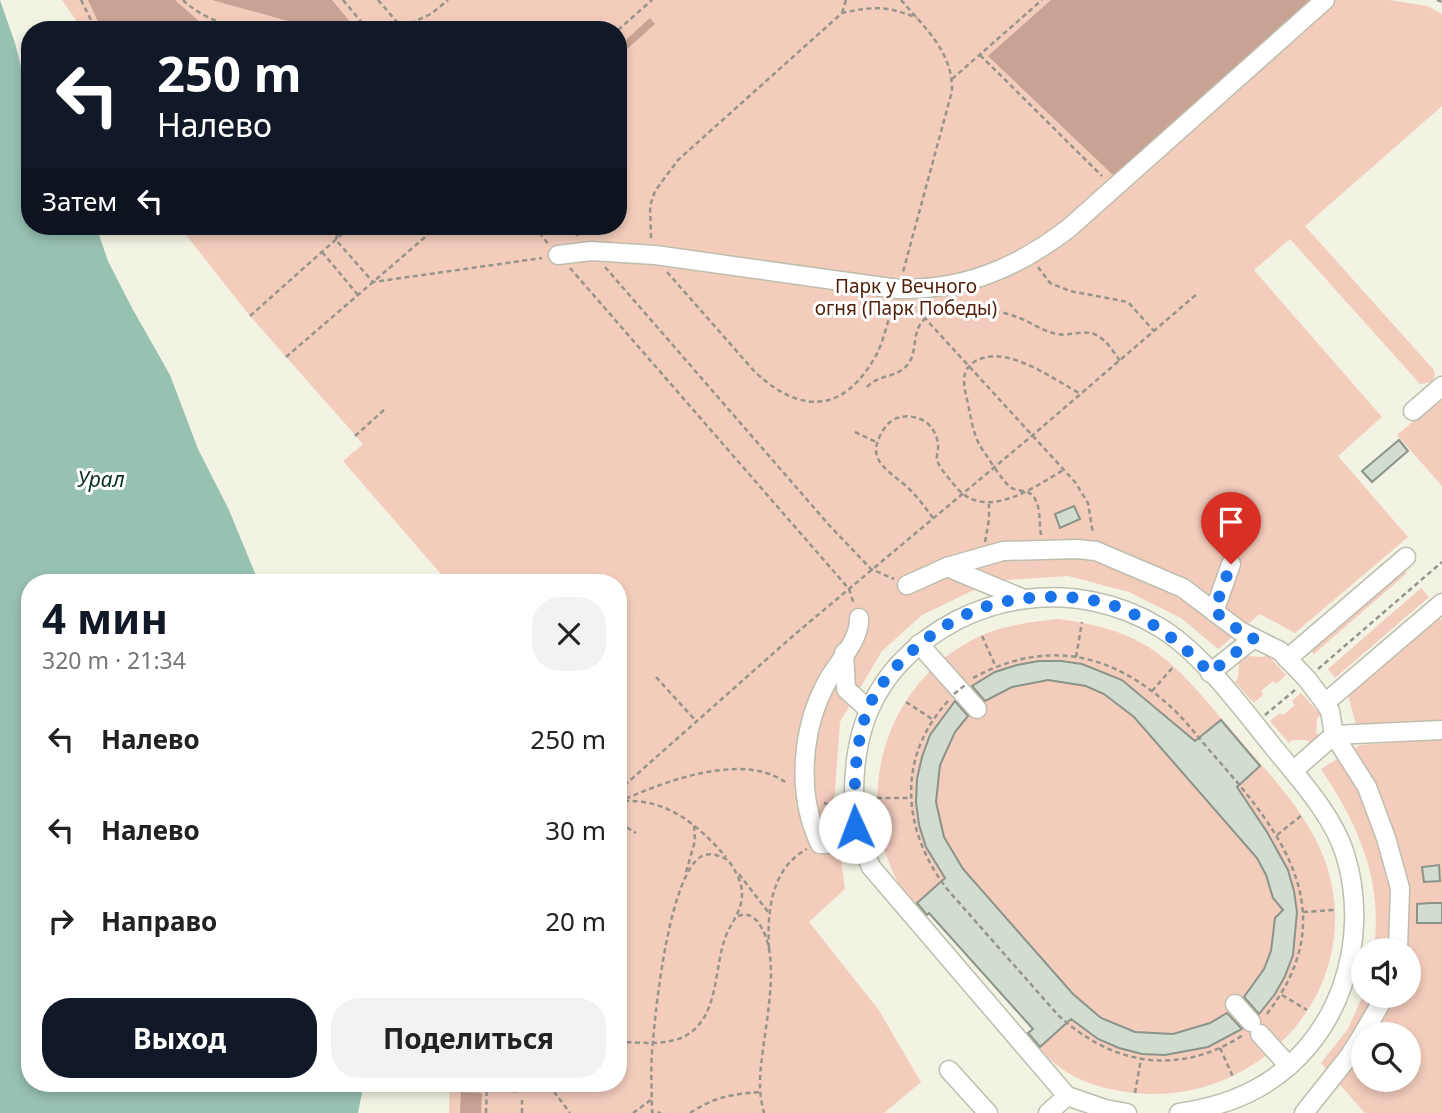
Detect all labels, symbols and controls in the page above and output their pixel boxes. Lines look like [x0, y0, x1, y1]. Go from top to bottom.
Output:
text: 250 m [157, 40, 302, 106]
icon: left [42, 49, 133, 140]
text: Налево [157, 103, 272, 146]
icon: left [131, 182, 169, 220]
text: Затем [42, 183, 117, 219]
park label: Парк у Вечного огня (Парк Победы) [815, 273, 997, 321]
water label: Урал [77, 465, 125, 493]
pin [1201, 492, 1261, 564]
icon: arrive [1212, 503, 1250, 541]
text: 4 мин [42, 589, 168, 646]
button: close [532, 597, 606, 671]
text: 320 m · 21:34 [42, 644, 186, 676]
icon: left [42, 720, 80, 758]
text: Налево [101, 721, 200, 757]
text: 250 m [530, 721, 606, 757]
position arrow [818, 790, 892, 864]
icon: left [42, 811, 80, 849]
text: Налево [101, 812, 200, 848]
text: 30 m [545, 812, 606, 848]
icon: right [42, 902, 80, 940]
text: Направо [101, 903, 217, 939]
text: 20 m [545, 903, 606, 939]
map controls [1351, 938, 1421, 1092]
button: sound [1351, 938, 1421, 1008]
button: Выход [42, 998, 317, 1078]
button: Поделиться [331, 998, 606, 1078]
button: search [1351, 1022, 1421, 1092]

